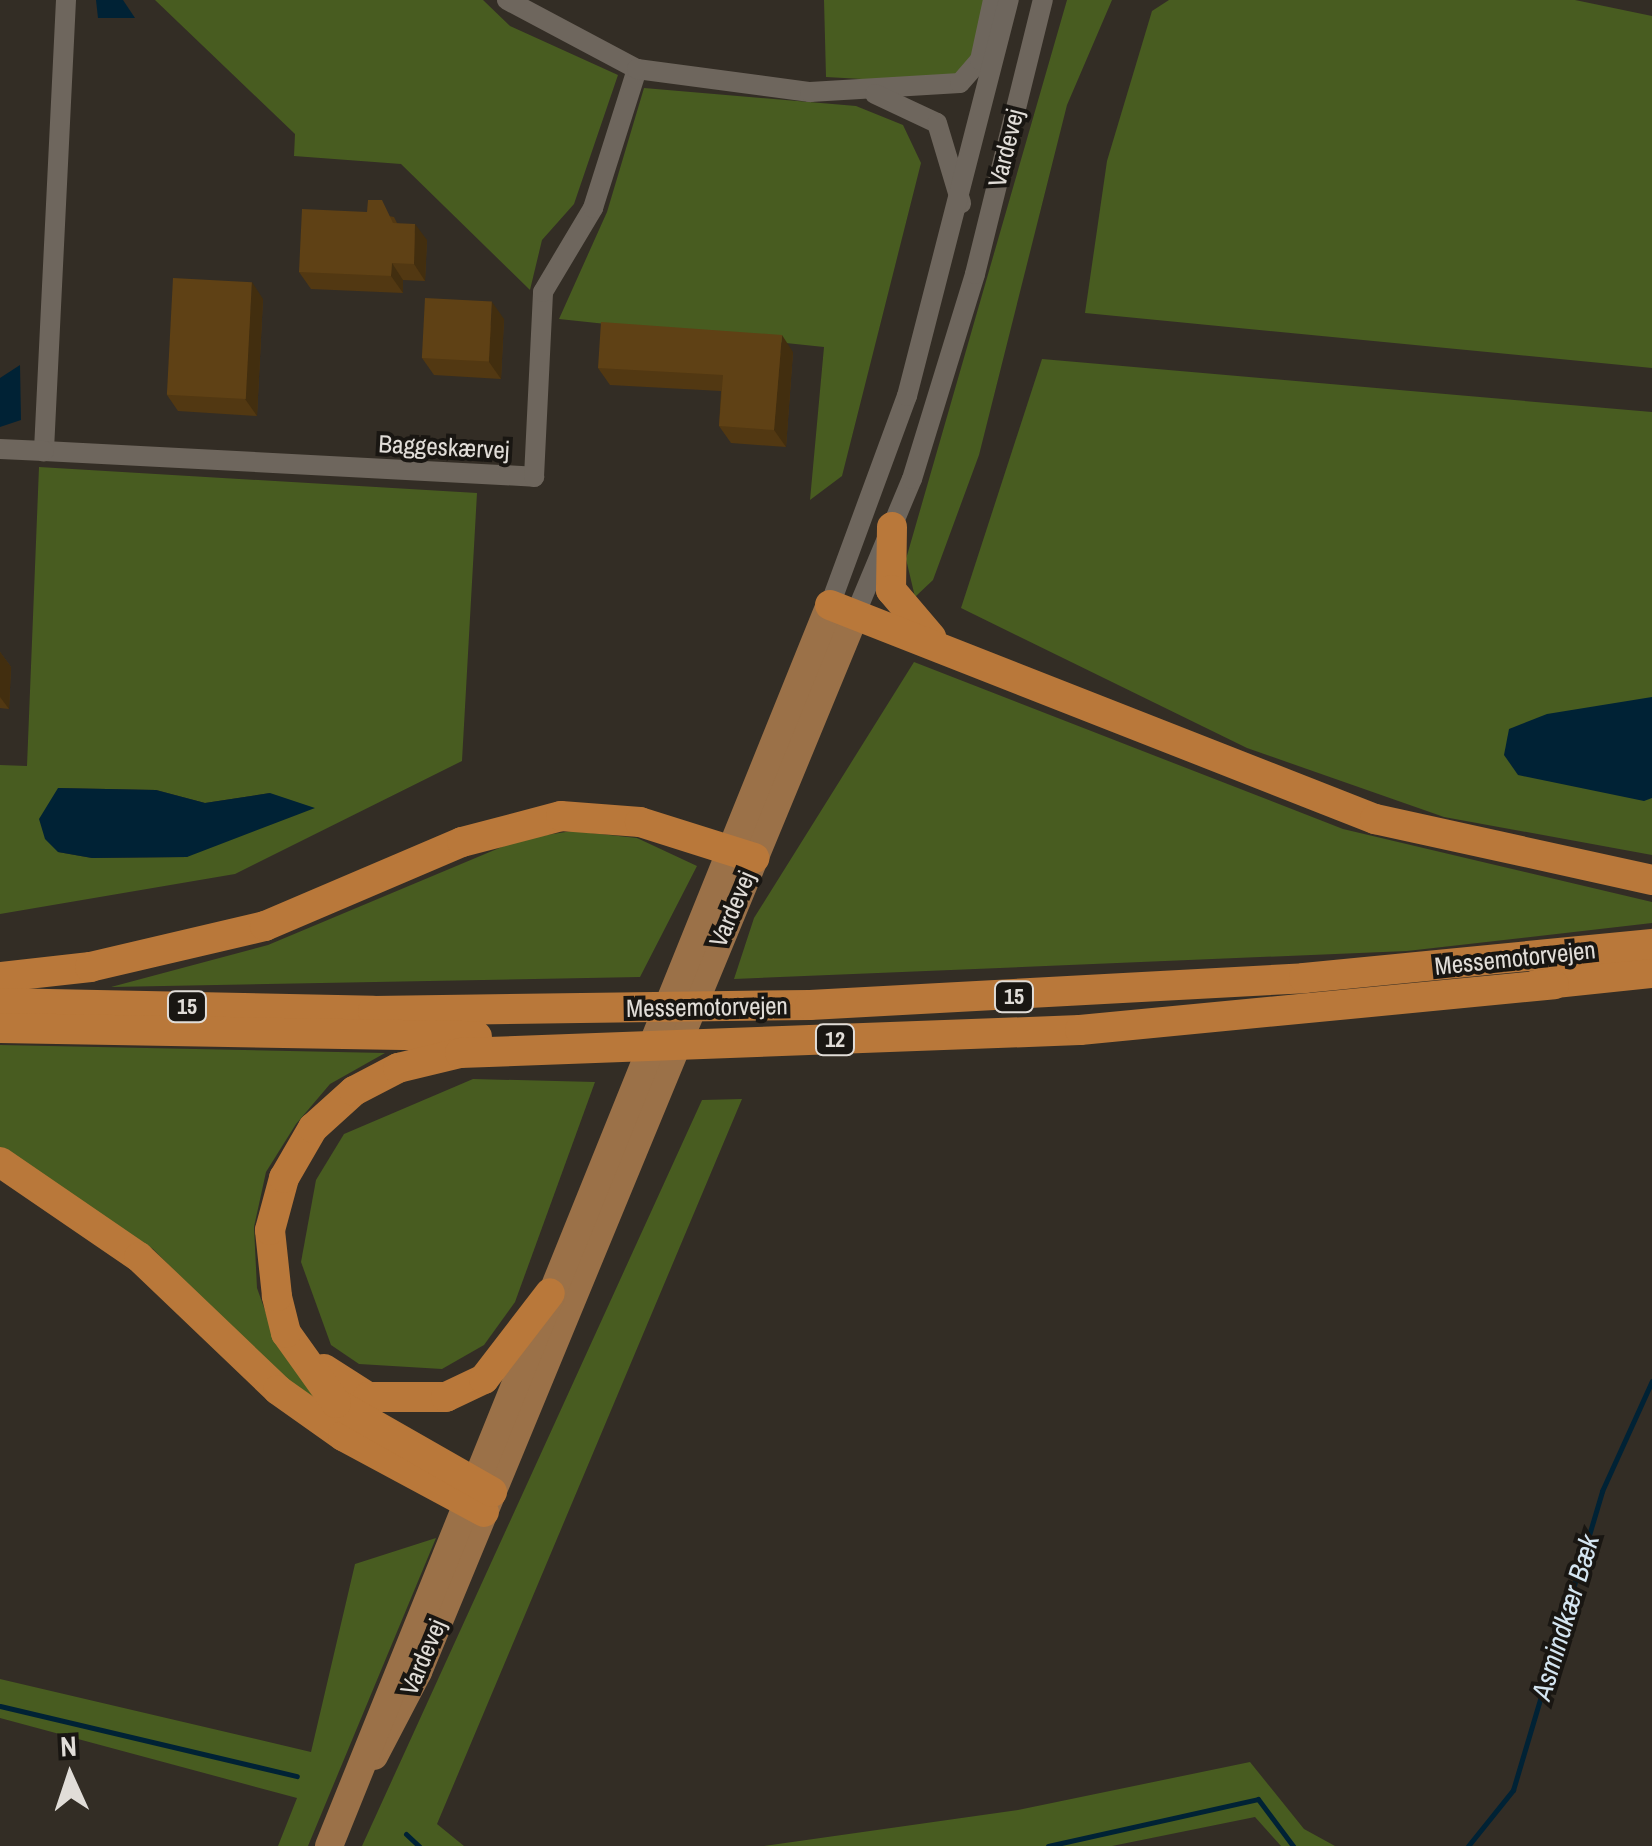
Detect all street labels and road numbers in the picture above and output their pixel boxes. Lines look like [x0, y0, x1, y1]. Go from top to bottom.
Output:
street label: Vardevej [982, 106, 1030, 190]
street label: Baggeskærvej [378, 429, 510, 465]
street label: Vardevej [703, 867, 761, 951]
street label: Messemotorvejen [1433, 935, 1597, 981]
road number: 15 [992, 980, 1036, 1014]
road number: 15 [164, 990, 210, 1024]
street label: Messemotorvejen [626, 991, 788, 1023]
road number: 12 [812, 1023, 858, 1057]
street label: Vardevej [394, 1615, 452, 1699]

